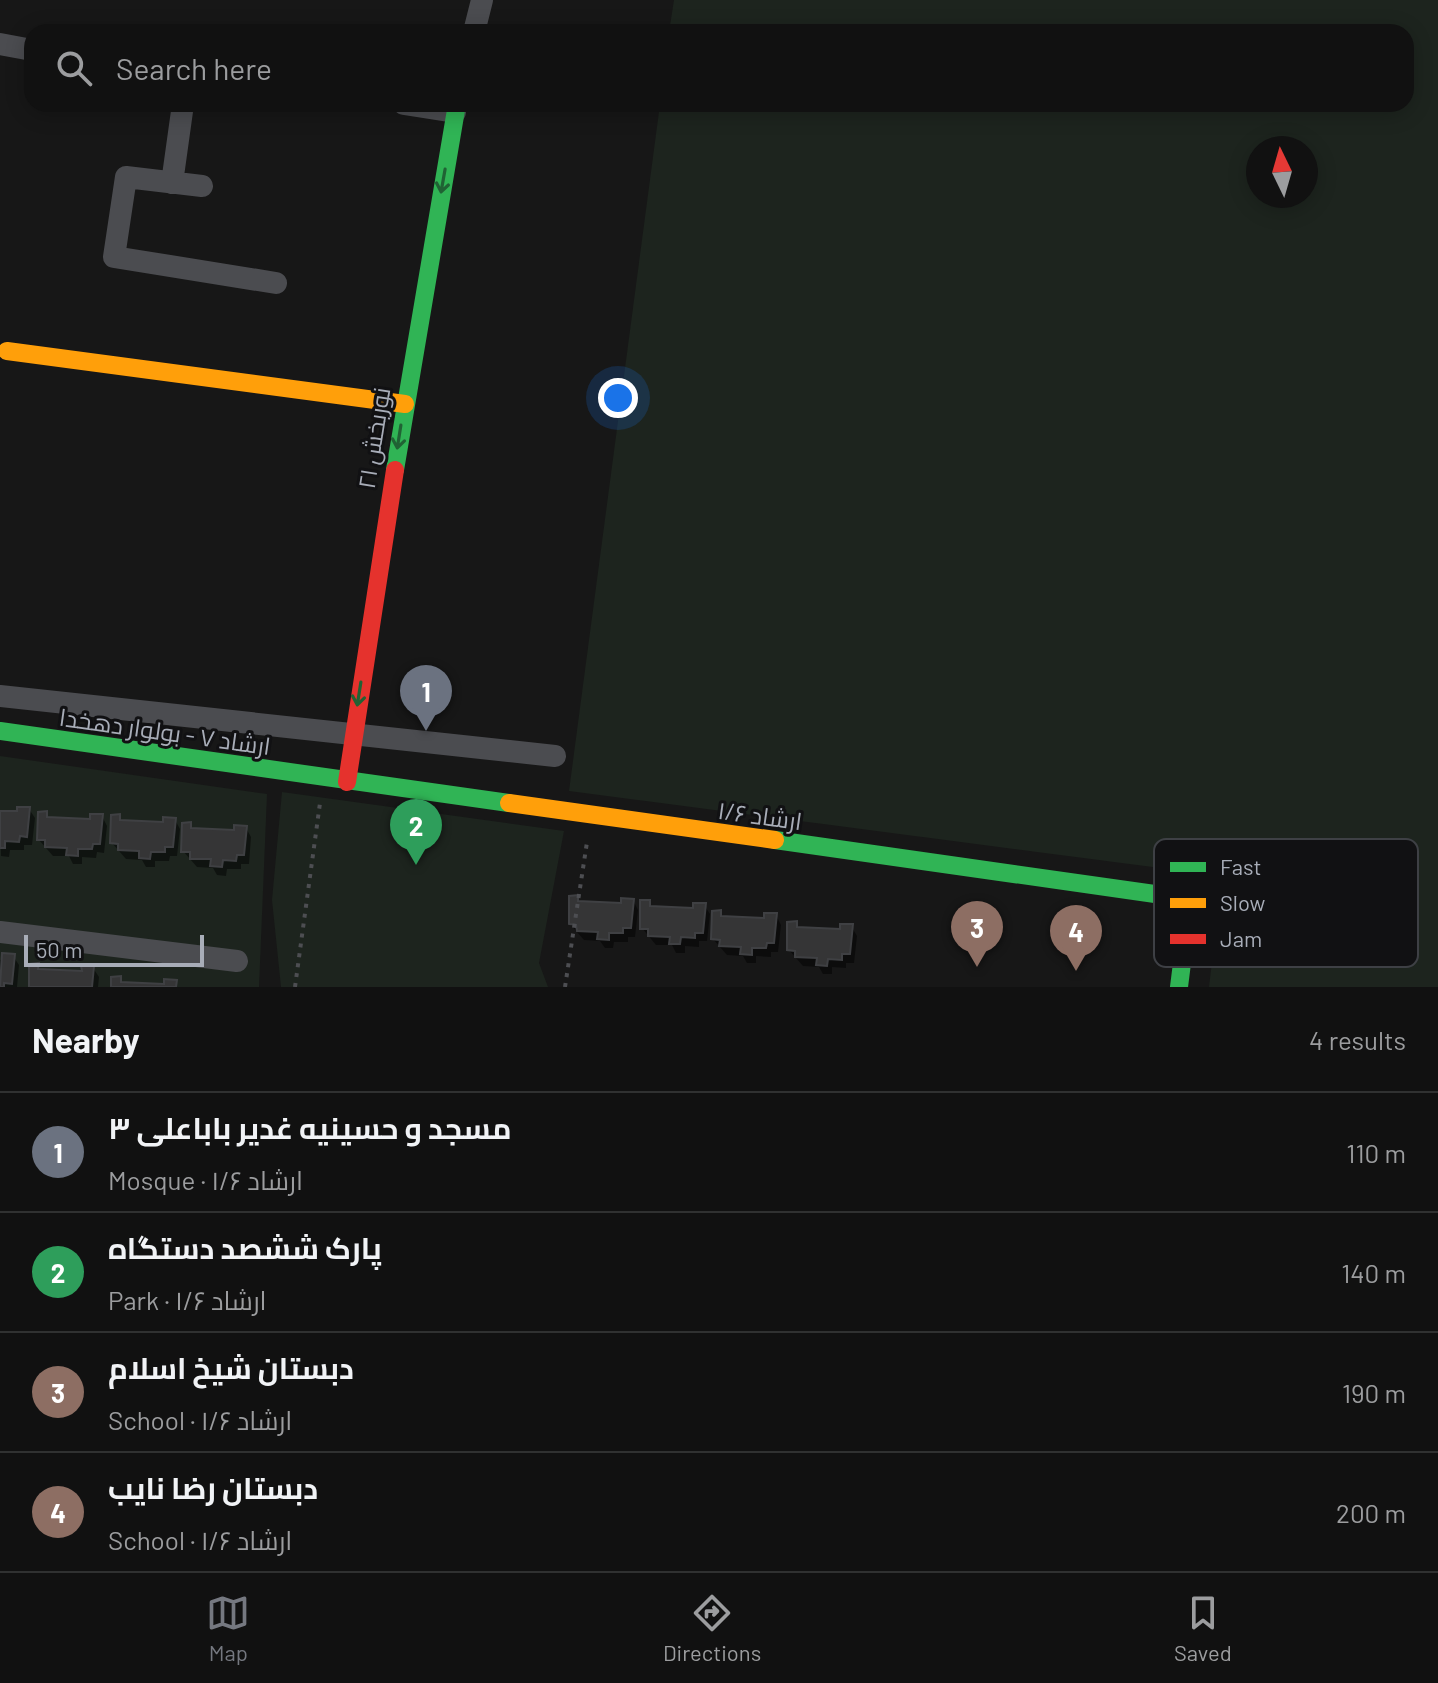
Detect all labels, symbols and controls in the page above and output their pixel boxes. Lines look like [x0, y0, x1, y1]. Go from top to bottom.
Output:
search box [24, 24, 1414, 112]
icon: search [52, 46, 96, 90]
text: Search here [116, 50, 272, 86]
north arrow [1246, 136, 1318, 208]
one-way arrow [435, 168, 450, 193]
your location [598, 378, 638, 418]
street label: نوربخش ۲۱ [351, 385, 396, 491]
one-way arrow [391, 424, 406, 449]
pin: 1 [400, 665, 452, 731]
one-way arrow [351, 681, 366, 706]
street label: ارشاد ۷ - بولوار دهخدا [58, 702, 272, 760]
street label: ارشاد ۱/۶ [716, 795, 804, 835]
pin: 2 [390, 799, 442, 865]
legend [1154, 839, 1418, 967]
text: Fast [1220, 853, 1262, 879]
text: Slow [1220, 889, 1265, 915]
pin: 3 [951, 901, 1003, 967]
pin: 4 [1050, 905, 1102, 971]
text: Jam [1220, 925, 1262, 951]
scale bar [24, 931, 204, 967]
text: 50 m [36, 936, 82, 962]
text: Nearby [32, 1019, 140, 1060]
text: 4 results [1309, 1024, 1406, 1055]
text: مسجد و حسینیه غدیر باباعلی ۳ [108, 1109, 512, 1145]
text: 1 [53, 1137, 63, 1168]
text: 110 m [1346, 1137, 1406, 1168]
text: Mosque · ارشاد ۱/۶ [108, 1164, 303, 1195]
text: پارک‌ ششصد دستگاه [108, 1229, 382, 1265]
text: 2 [51, 1257, 65, 1288]
text: 140 m [1341, 1257, 1406, 1288]
text: Park · ارشاد ۱/۶ [108, 1284, 267, 1315]
text: دبستان شیخ اسلام [108, 1349, 354, 1385]
text: 3 [51, 1377, 65, 1408]
text: 190 m [1342, 1377, 1406, 1408]
text: School · ارشاد ۱/۶ [108, 1404, 292, 1435]
text: دبستان رضا نایب [108, 1469, 318, 1505]
text: 4 [50, 1497, 66, 1528]
text: 200 m [1336, 1497, 1406, 1528]
text: School · ارشاد ۱/۶ [108, 1524, 292, 1555]
tab: Map [206, 1591, 250, 1665]
tab: Directions [663, 1591, 761, 1665]
tab: Saved [1174, 1591, 1232, 1665]

